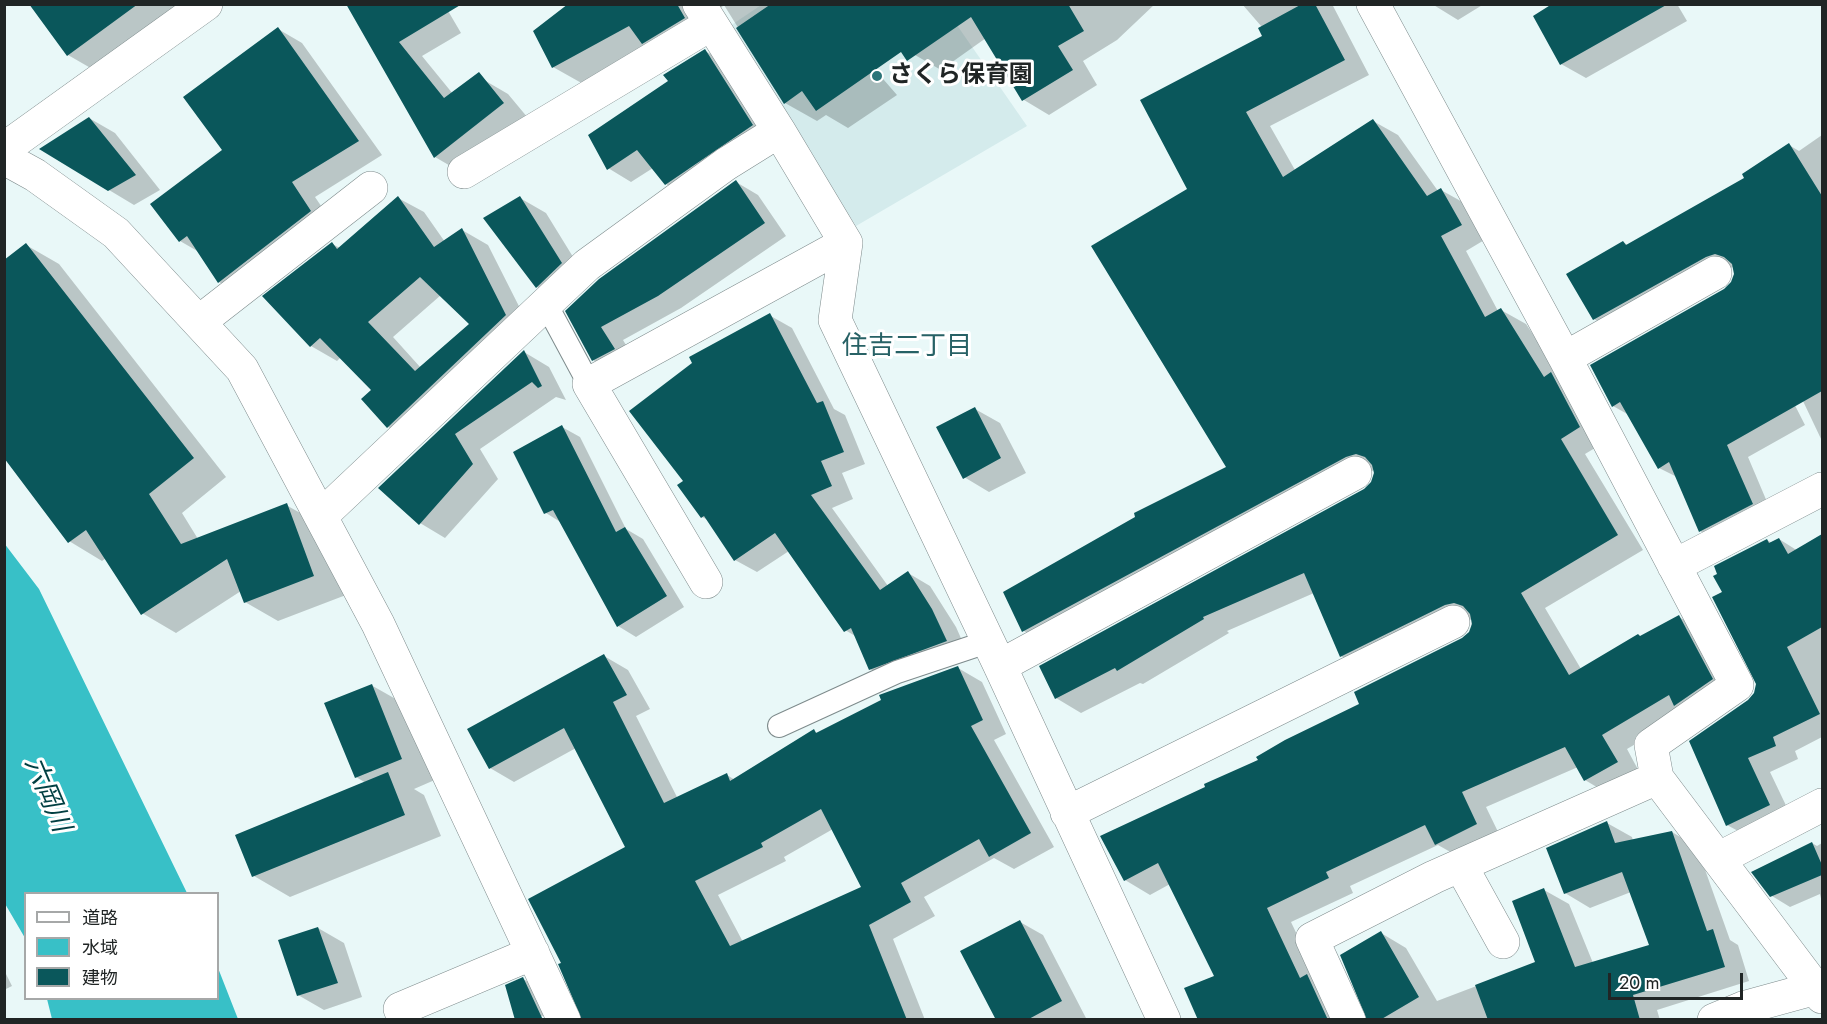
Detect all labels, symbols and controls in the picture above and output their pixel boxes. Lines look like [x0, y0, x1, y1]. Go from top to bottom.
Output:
place label: さくら保育園 [889, 62, 1033, 90]
marker: さくら保育園 [870, 69, 884, 83]
district label: 住吉二丁目 [842, 332, 972, 364]
water label: 六岡川 [16, 753, 76, 837]
legend [24, 892, 219, 1000]
text: 道路 [82, 905, 118, 931]
text: 水域 [82, 935, 118, 961]
scale bar [1611, 961, 1746, 999]
text: 建物 [82, 965, 118, 991]
text: 20 m [1619, 970, 1659, 996]

